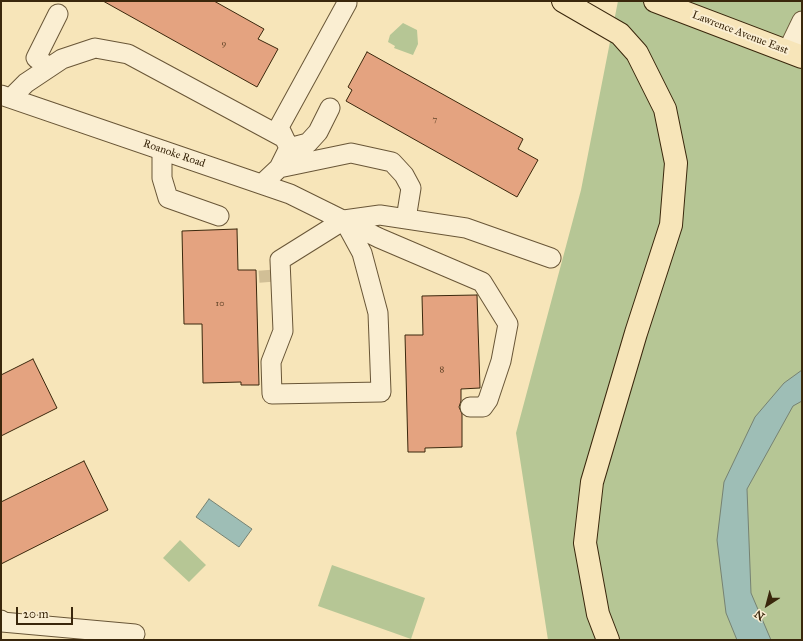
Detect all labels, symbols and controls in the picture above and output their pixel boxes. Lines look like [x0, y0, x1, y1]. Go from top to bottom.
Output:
street label: Lawrence Avenue East [690, 9, 790, 57]
house number: 9 [222, 39, 226, 49]
house number: 7 [433, 115, 437, 125]
street label: Roanoke Road [141, 137, 207, 171]
house number: 10 [216, 299, 224, 309]
house number: 8 [440, 365, 444, 375]
north arrow [747, 585, 787, 625]
scale bar [18, 599, 75, 625]
text: 20 m [23, 607, 49, 621]
text: N [752, 607, 767, 623]

